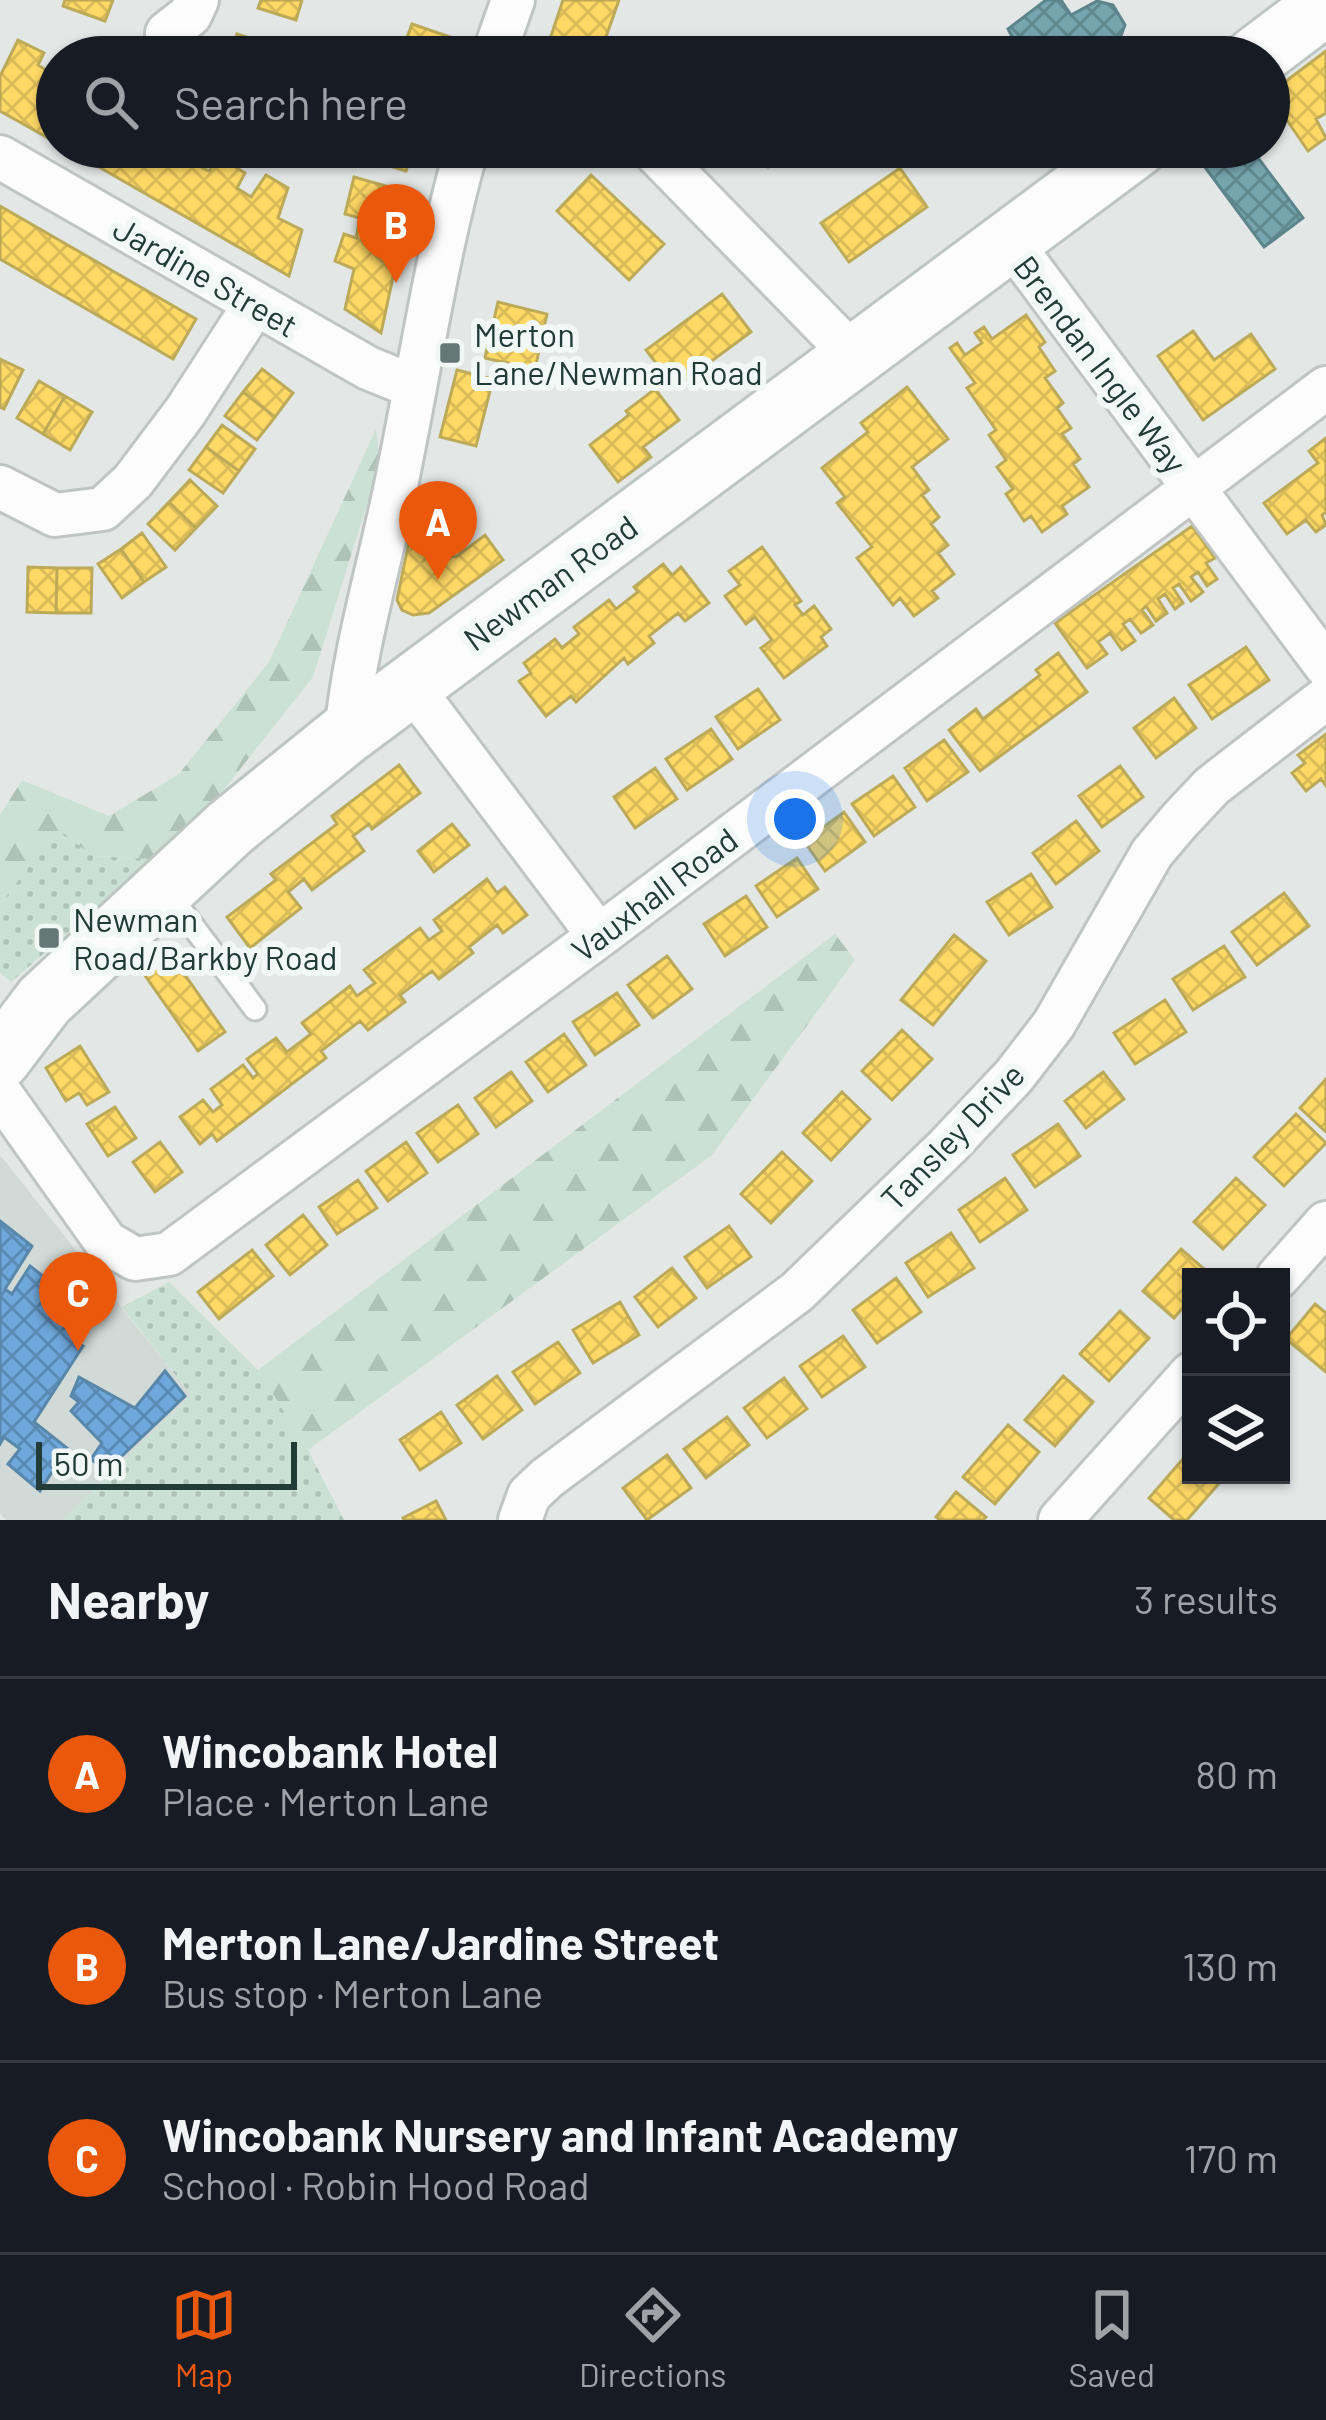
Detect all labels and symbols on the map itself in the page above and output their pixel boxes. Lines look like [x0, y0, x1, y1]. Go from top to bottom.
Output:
pin: B [357, 184, 435, 283]
street label: Jardine Street [107, 207, 305, 345]
street label: Brendan Ingle Way [1006, 247, 1196, 481]
place label: Merton Lane/Newman Road [474, 314, 763, 392]
marker: Merton Lane/Newman Road [437, 340, 463, 366]
pin: A [399, 481, 477, 580]
street label: Newman Road [455, 506, 645, 658]
your location [765, 789, 825, 849]
street label: Vauxhall Road [563, 819, 745, 969]
place label: Newman Road/Barkby Road [73, 899, 338, 977]
marker: Newman Road/Barkby Road [36, 925, 62, 951]
street label: Tansley Drive [872, 1054, 1032, 1218]
pin: C [39, 1252, 117, 1351]
scale bar [36, 1436, 297, 1489]

